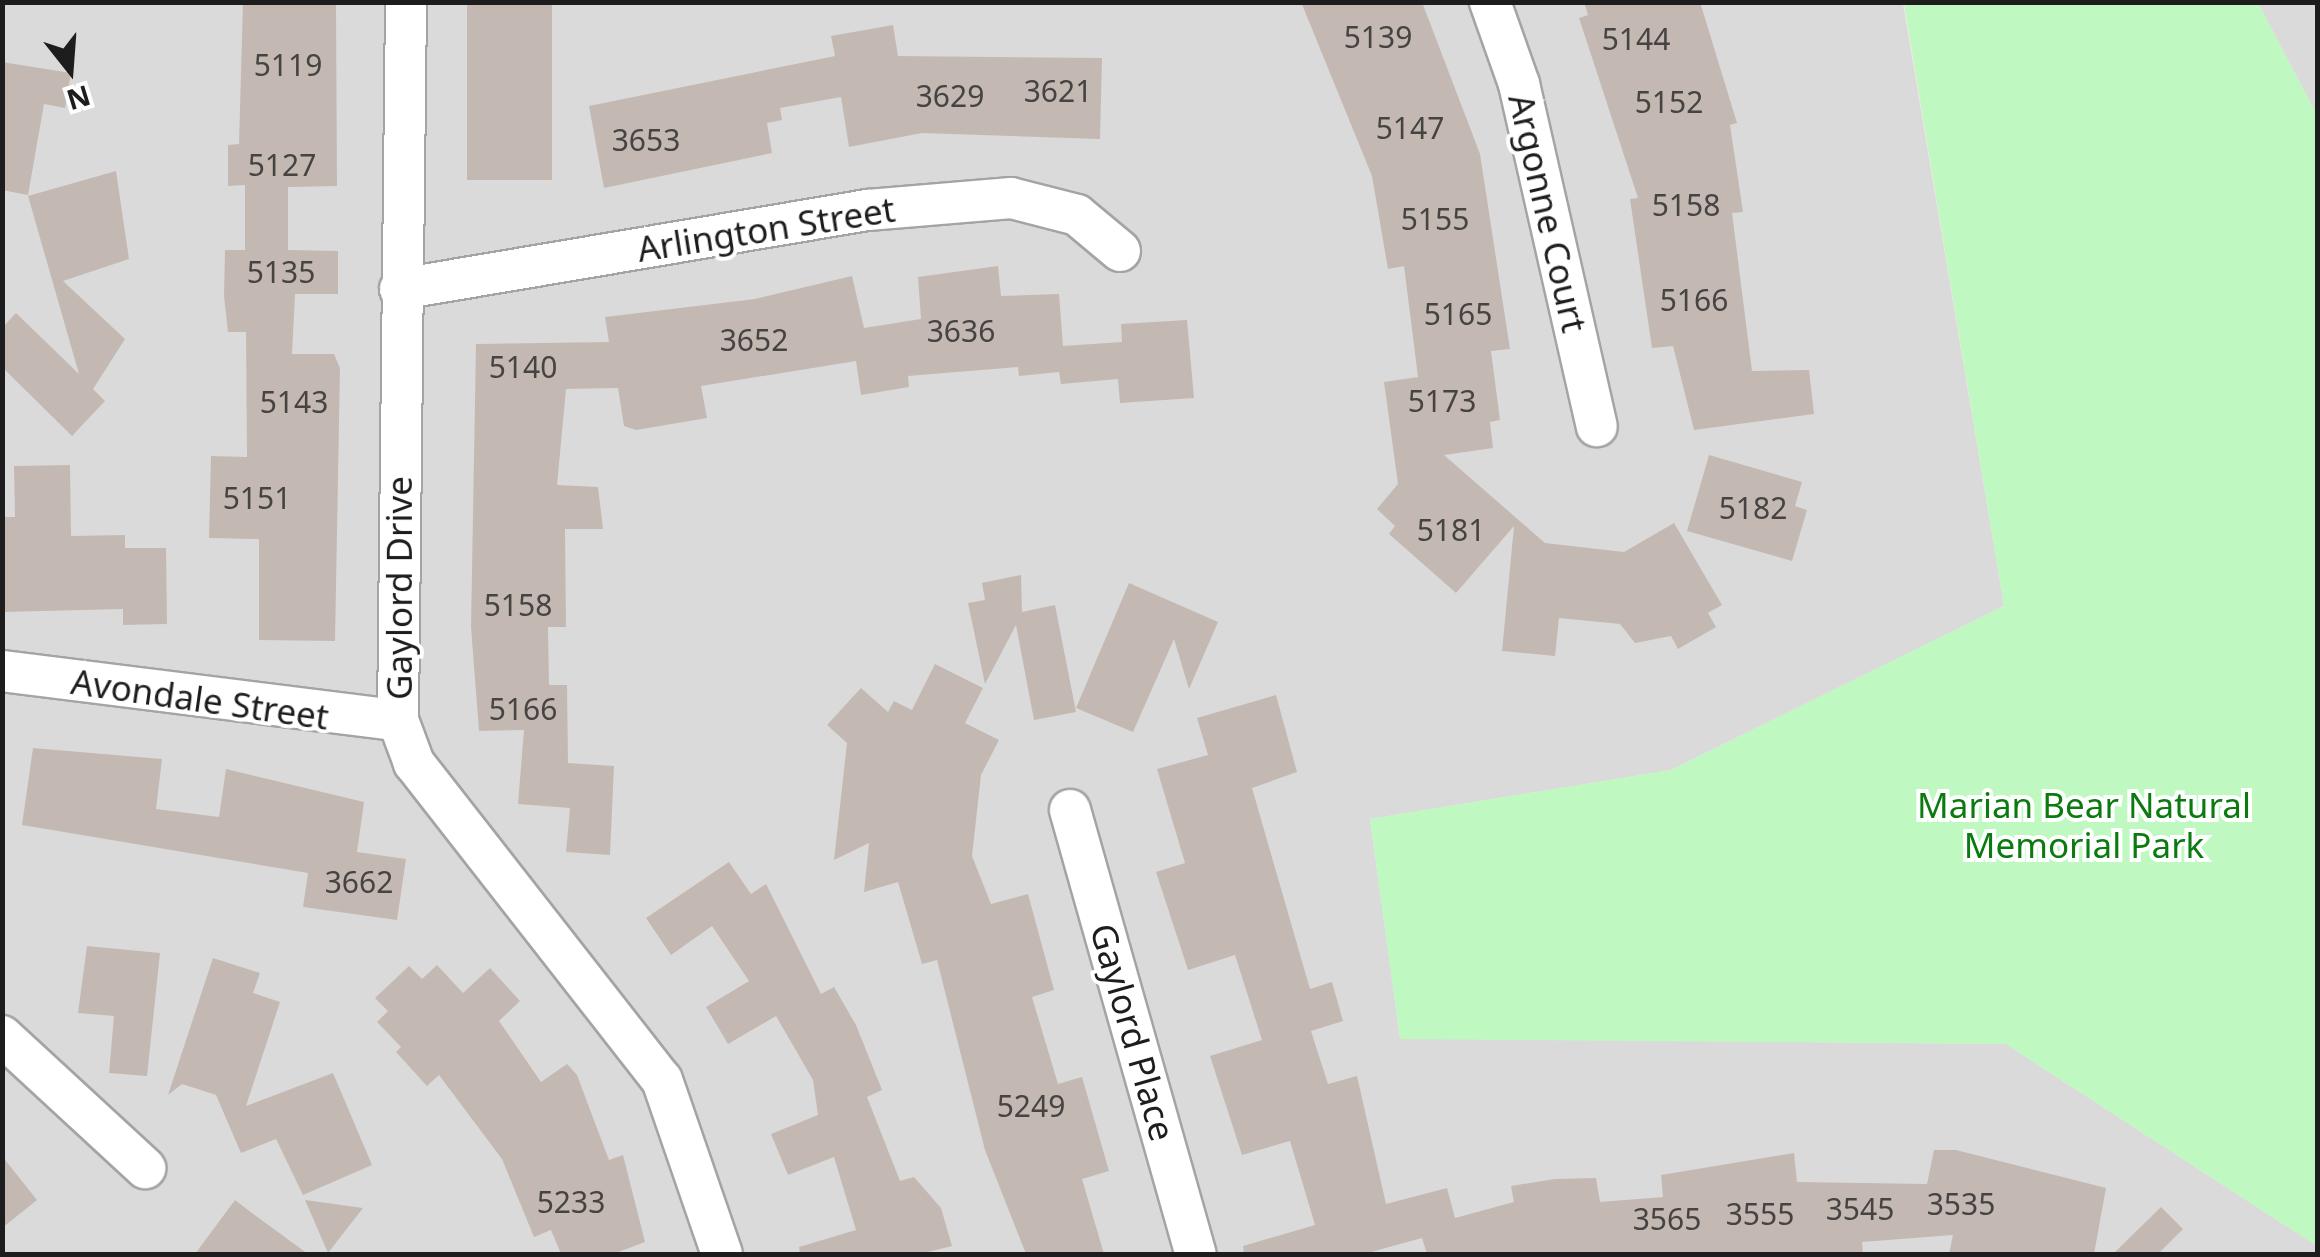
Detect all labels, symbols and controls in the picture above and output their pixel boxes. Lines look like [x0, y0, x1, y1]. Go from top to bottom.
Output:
house number: 5139 [1344, 19, 1412, 55]
north arrow [20, 20, 120, 120]
house number: 5144 [1602, 21, 1670, 57]
house number: 5119 [254, 47, 322, 83]
house number: 3621 [1024, 73, 1092, 109]
text: N [62, 77, 95, 120]
house number: 3629 [916, 78, 984, 114]
house number: 5152 [1635, 84, 1703, 120]
street label: Argonne Court [1500, 90, 1596, 336]
house number: 5147 [1376, 110, 1444, 146]
house number: 3653 [612, 122, 680, 158]
house number: 5127 [248, 147, 316, 183]
house number: 5158 [1652, 187, 1720, 223]
street label: Arlington Street [634, 188, 898, 270]
house number: 5155 [1401, 201, 1469, 237]
house number: 5135 [247, 254, 315, 290]
house number: 5166 [1660, 282, 1728, 318]
house number: 5165 [1424, 296, 1492, 332]
house number: 3636 [927, 313, 995, 349]
house number: 3652 [720, 322, 788, 358]
house number: 5140 [489, 349, 557, 385]
house number: 5173 [1408, 383, 1476, 419]
house number: 5143 [260, 384, 328, 420]
street label: Gaylord Drive [378, 476, 420, 700]
house number: 5151 [223, 480, 291, 516]
house number: 5182 [1719, 490, 1787, 526]
house number: 5181 [1417, 512, 1485, 548]
house number: 5158 [484, 587, 552, 623]
street label: Avondale Street [68, 660, 332, 738]
house number: 5166 [489, 691, 557, 727]
park label: Marian Bear Natural Memorial Park [1917, 784, 2251, 866]
house number: 3662 [325, 864, 393, 900]
street label: Gaylord Place [1082, 919, 1184, 1145]
house number: 5249 [997, 1088, 1065, 1124]
house number: 5233 [537, 1184, 605, 1220]
house number: 3535 [1927, 1186, 1995, 1222]
house number: 3545 [1826, 1191, 1894, 1227]
house number: 3555 [1726, 1196, 1794, 1232]
house number: 3565 [1633, 1201, 1701, 1237]

